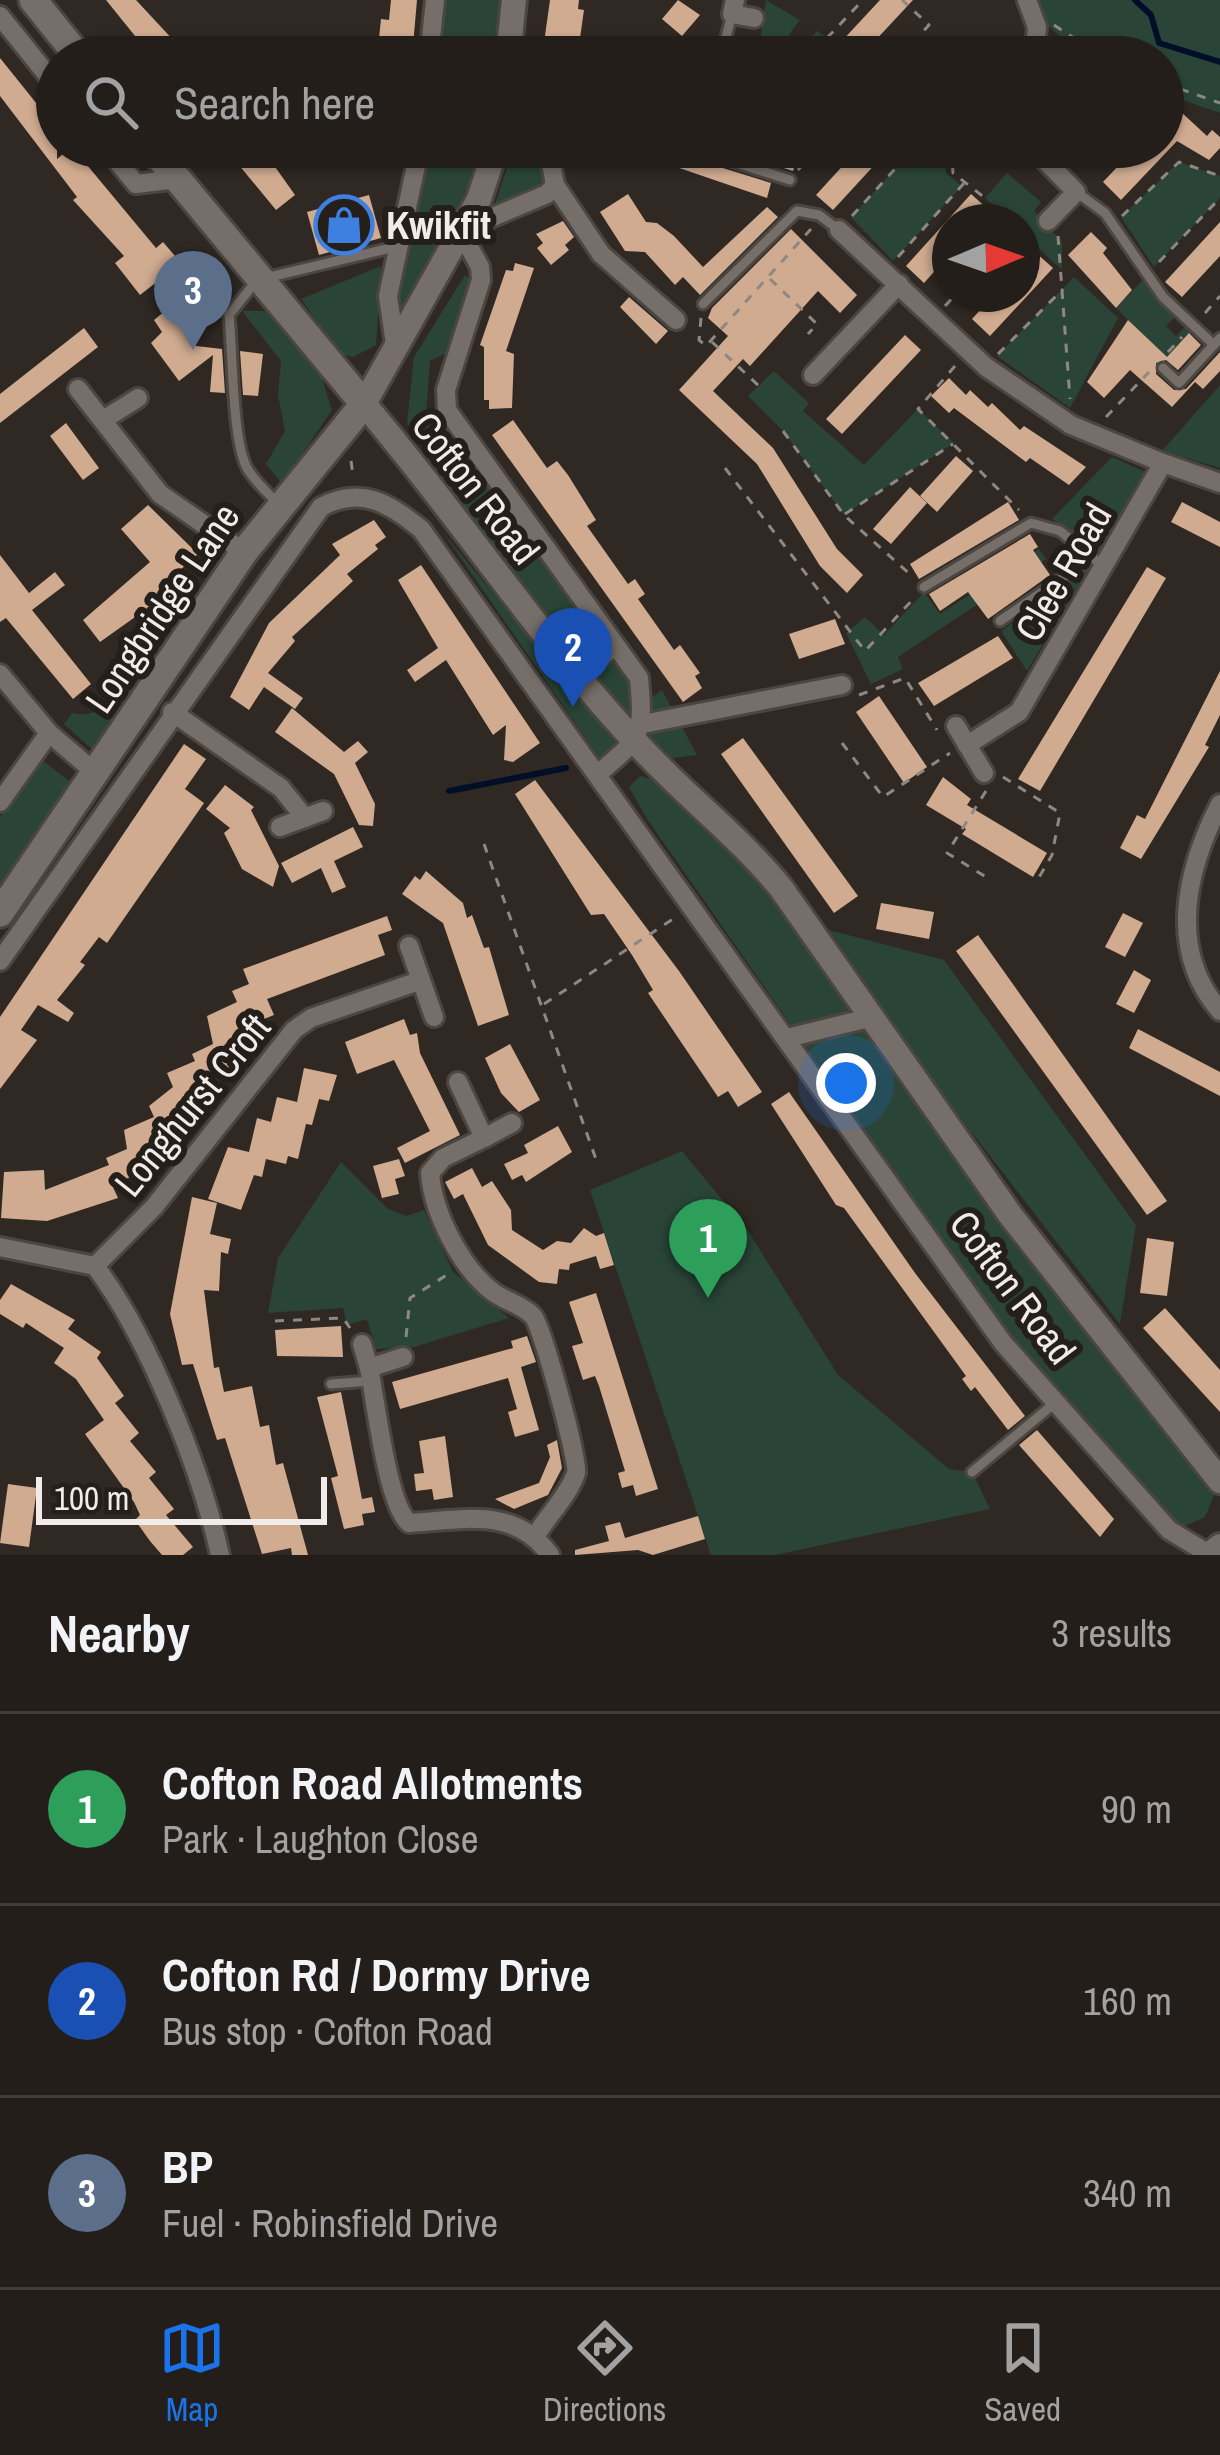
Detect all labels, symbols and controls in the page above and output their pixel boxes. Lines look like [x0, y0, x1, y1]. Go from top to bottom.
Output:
search box [36, 36, 1184, 168]
icon: search [78, 69, 144, 135]
text: Search here [174, 72, 375, 133]
shop icon: Kwikfit [313, 194, 375, 256]
place label: Kwikfit [386, 199, 491, 251]
north arrow [932, 204, 1040, 312]
pin: 3 [154, 251, 232, 350]
street label: Cofton Road [400, 401, 552, 575]
street label: Longbridge Lane [73, 493, 251, 723]
street label: Clee Road [1003, 494, 1123, 650]
pin: 2 [534, 608, 612, 707]
street label: Longhurst Croft [102, 1003, 282, 1207]
your location [816, 1053, 876, 1113]
pin: 1 [669, 1199, 747, 1298]
street label: Cofton Road [938, 1200, 1088, 1374]
scale bar [36, 1471, 327, 1524]
text: 100 m [54, 1476, 129, 1520]
text: Nearby [48, 1599, 190, 1668]
text: 3 results [1051, 1607, 1172, 1659]
text: Cofton Road Allotments [162, 1752, 583, 1813]
text: 1 [78, 1783, 96, 1835]
text: 90 m [1101, 1783, 1172, 1835]
text: Park · Laughton Close [162, 1813, 478, 1865]
text: Cofton Rd / Dormy Drive [162, 1944, 591, 2005]
text: 2 [78, 1975, 96, 2027]
text: 160 m [1083, 1975, 1172, 2027]
text: Bus stop · Cofton Road [162, 2005, 493, 2057]
text: BP [162, 2136, 213, 2197]
text: 3 [78, 2167, 96, 2219]
text: 340 m [1083, 2167, 1172, 2219]
text: Fuel · Robinsfield Drive [162, 2197, 498, 2249]
tab: Map [159, 2315, 225, 2431]
tab: Directions [543, 2315, 666, 2431]
tab: Saved [984, 2315, 1061, 2431]

